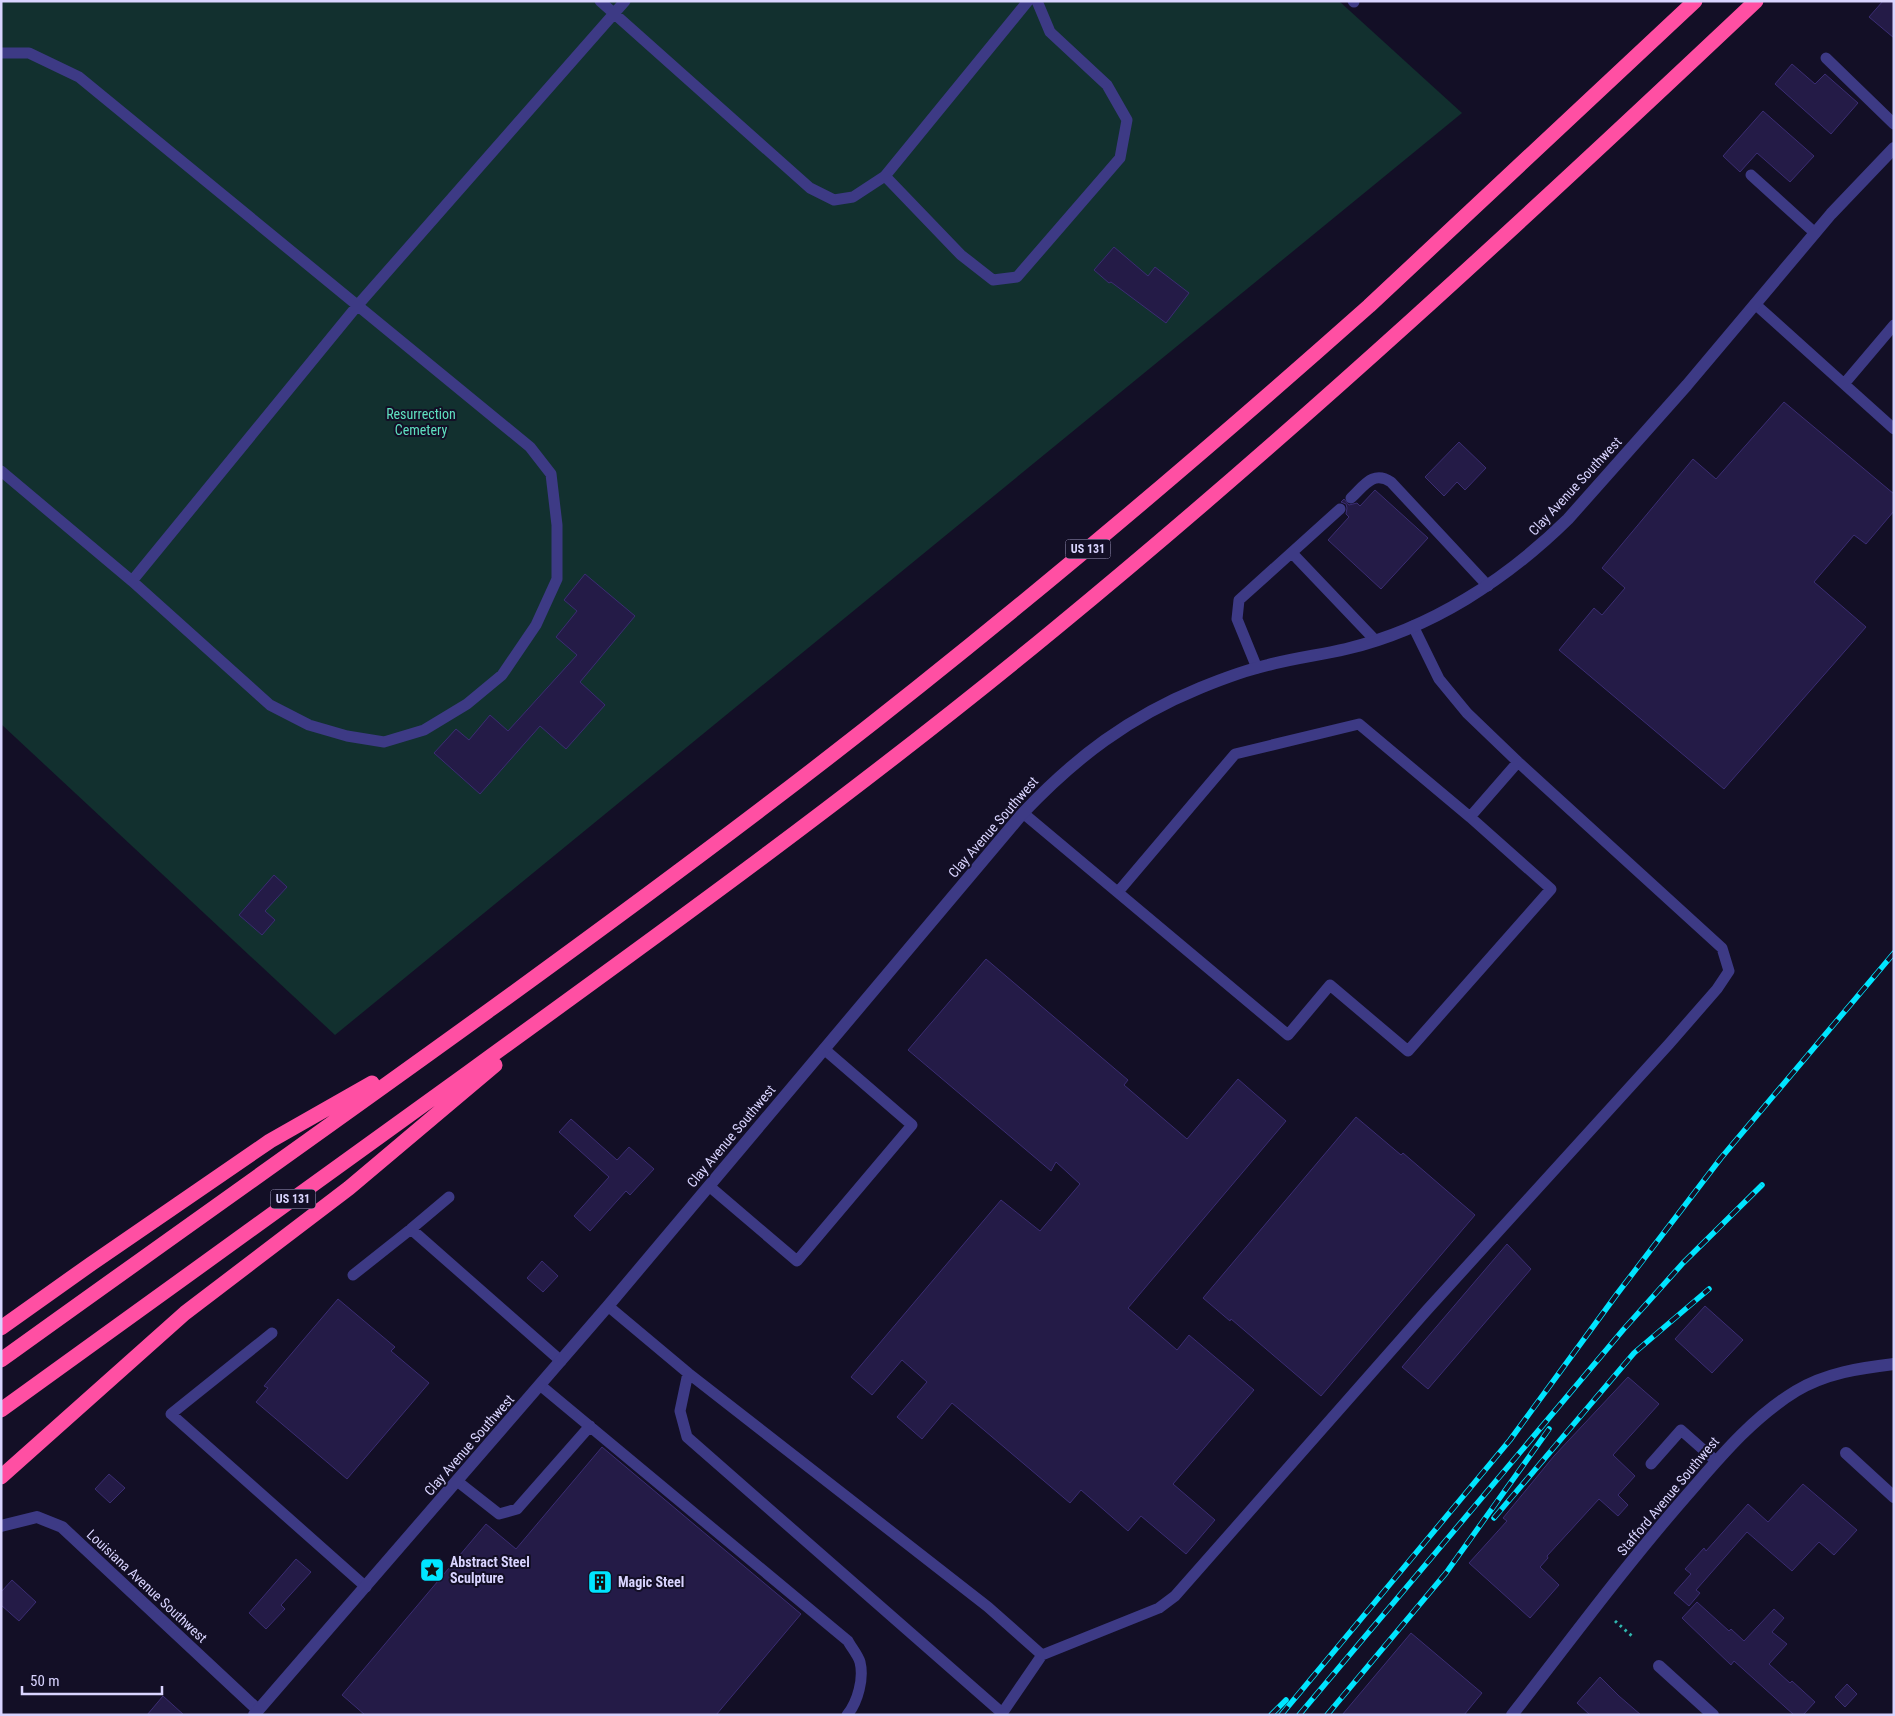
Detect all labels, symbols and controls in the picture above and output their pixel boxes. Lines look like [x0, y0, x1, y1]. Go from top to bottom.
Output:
park label: Resurrection Cemetery [386, 406, 456, 438]
street label: Clay Avenue Southwest [1525, 434, 1625, 538]
road number: US 131 [1066, 540, 1110, 558]
street label: Clay Avenue Southwest [945, 773, 1041, 881]
street label: Clay Avenue Southwest [684, 1082, 778, 1190]
road number: US 131 [270, 1190, 316, 1208]
street label: Clay Avenue Southwest [421, 1391, 517, 1499]
street label: Stafford Avenue Southwest [1614, 1433, 1722, 1559]
street label: Louisiana Avenue Southwest [84, 1526, 210, 1646]
place label: Abstract Steel Sculpture [450, 1554, 530, 1586]
place icon: Abstract Steel Sculpture [419, 1557, 445, 1583]
building icon: Magic Steel [587, 1569, 613, 1595]
place label: Magic Steel [618, 1574, 684, 1590]
scale bar [22, 1664, 162, 1696]
text: 50 m [30, 1672, 60, 1690]

